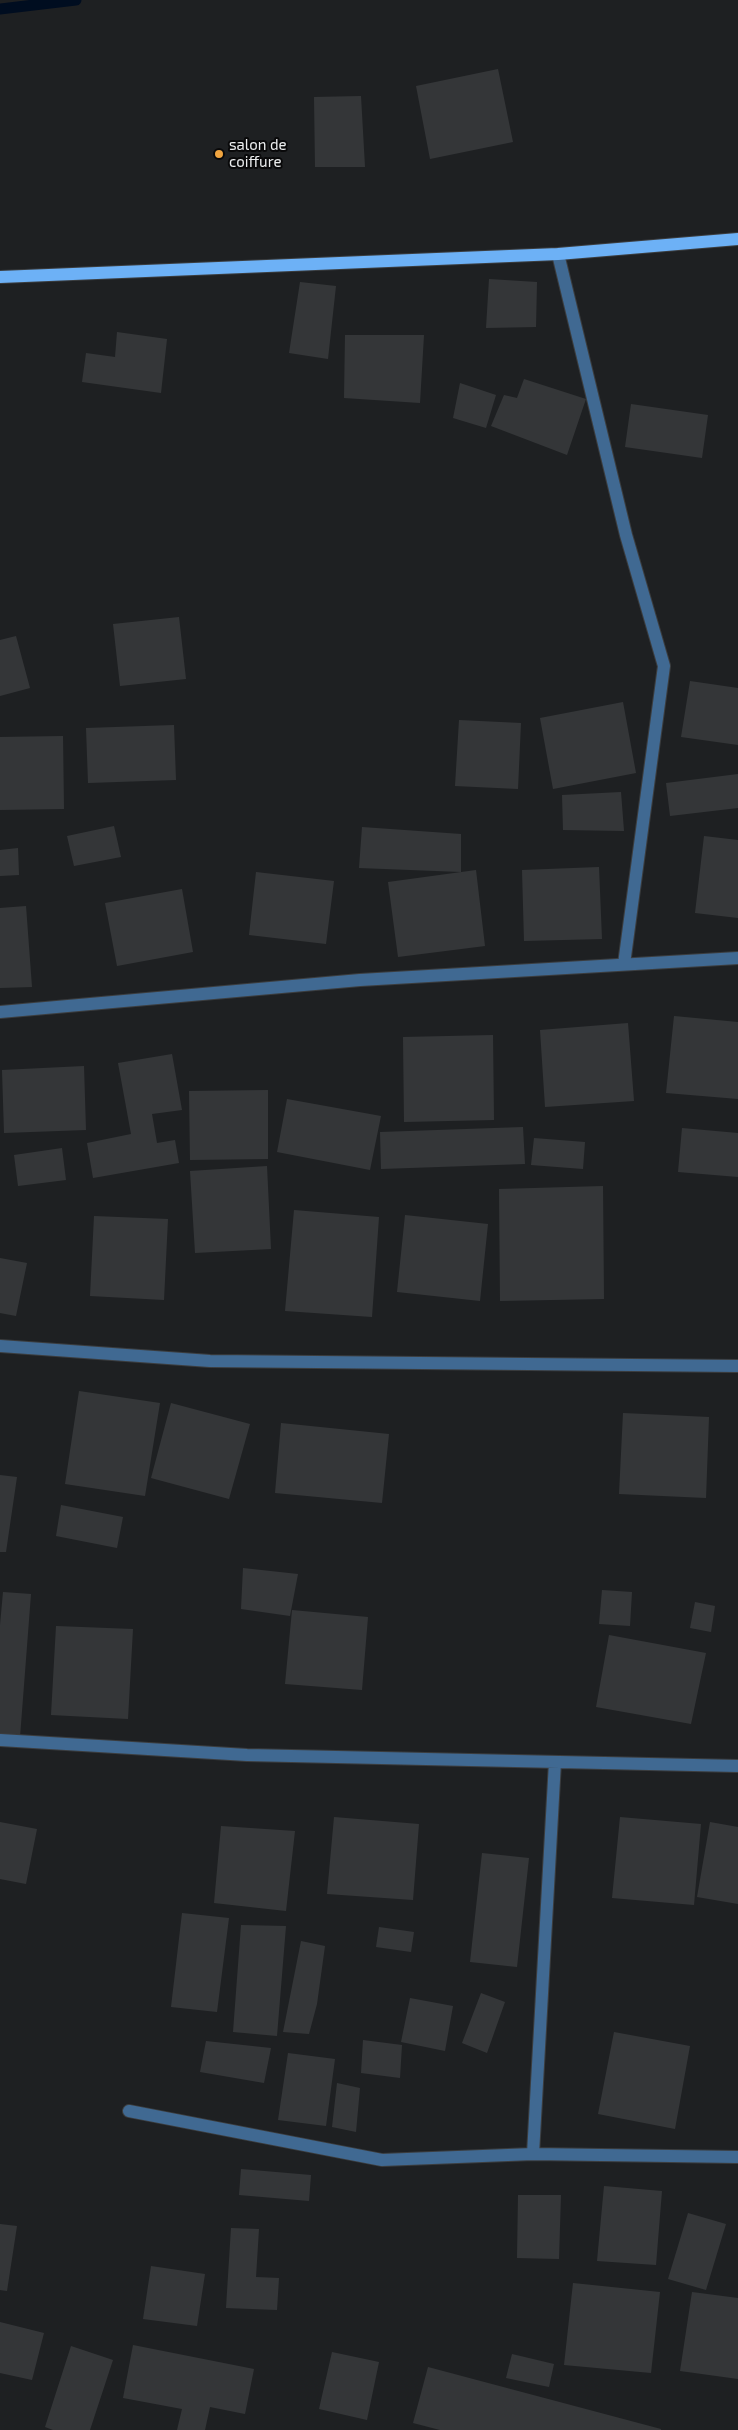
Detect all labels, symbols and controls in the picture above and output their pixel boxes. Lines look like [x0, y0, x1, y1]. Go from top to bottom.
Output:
place label: salon de coiffure [229, 136, 287, 171]
marker: salon de coiffure [213, 148, 225, 160]

